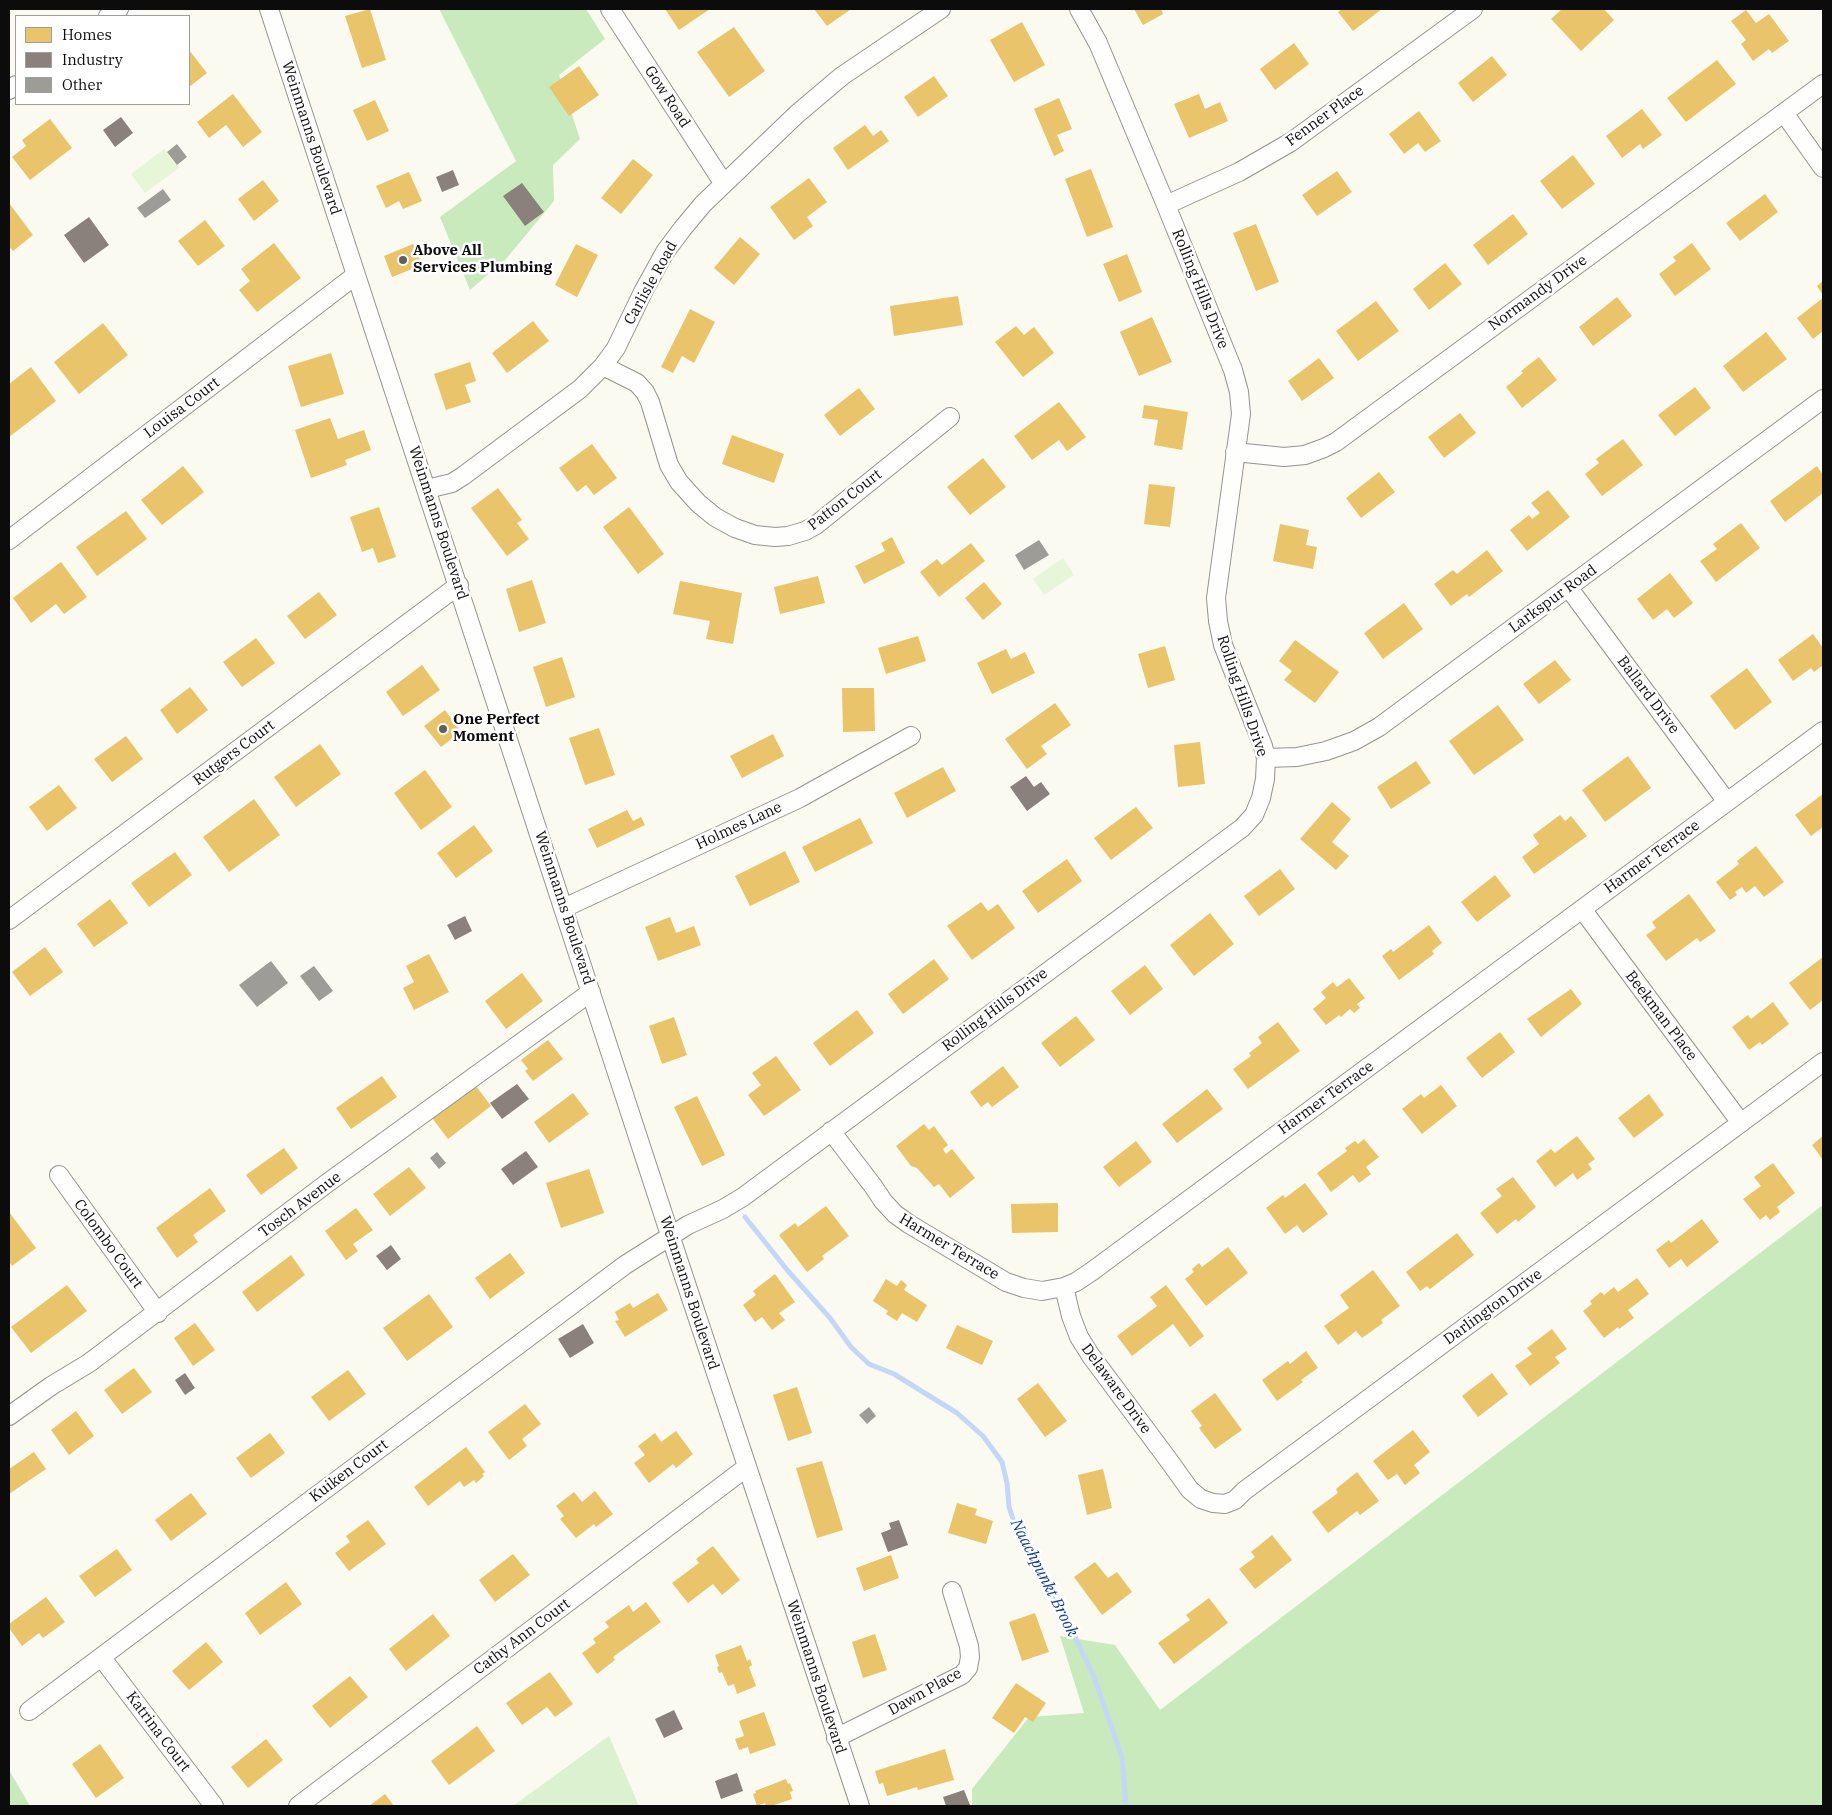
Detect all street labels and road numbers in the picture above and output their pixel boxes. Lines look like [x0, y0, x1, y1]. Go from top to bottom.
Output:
street label: Weinmanns Boulevard [278, 59, 344, 217]
street label: Gow Road [640, 63, 694, 131]
street label: Fenner Place [1283, 82, 1367, 150]
street label: Rolling Hills Drive [1168, 227, 1232, 351]
street label: Carlisle Road [621, 238, 681, 328]
street label: Normandy Drive [1485, 251, 1591, 335]
street label: Louisa Court [141, 374, 223, 442]
street label: Weinmanns Boulevard [405, 444, 471, 602]
street label: Patton Court [805, 466, 885, 534]
street label: Larkspur Road [1506, 561, 1600, 637]
street label: Rolling Hills Drive [1213, 633, 1271, 759]
street label: Ballard Drive [1613, 653, 1683, 737]
street label: Rutgers Court [190, 717, 278, 789]
street label: Holmes Lane [693, 798, 785, 854]
street label: Harmer Terrace [1601, 816, 1703, 898]
street label: Weinmanns Boulevard [531, 829, 597, 987]
street label: Rolling Hills Drive [939, 964, 1051, 1056]
street label: Beekman Place [1621, 967, 1701, 1065]
street label: Harmer Terrace [1275, 1057, 1377, 1139]
street label: Tosch Avenue [255, 1168, 345, 1242]
street label: Colombo Court [70, 1196, 146, 1292]
street label: Harmer Terrace [896, 1210, 1002, 1284]
street label: Weinmanns Boulevard [656, 1214, 722, 1372]
street label: Darlington Drive [1440, 1265, 1546, 1349]
street label: Delaware Drive [1077, 1340, 1155, 1438]
street label: Kuiken Court [306, 1436, 392, 1506]
street label: Cathy Ann Court [470, 1595, 574, 1679]
street label: Weinmanns Boulevard [783, 1598, 849, 1756]
street label: Dawn Place [885, 1664, 965, 1720]
street label: Katrina Court [122, 1688, 194, 1776]

